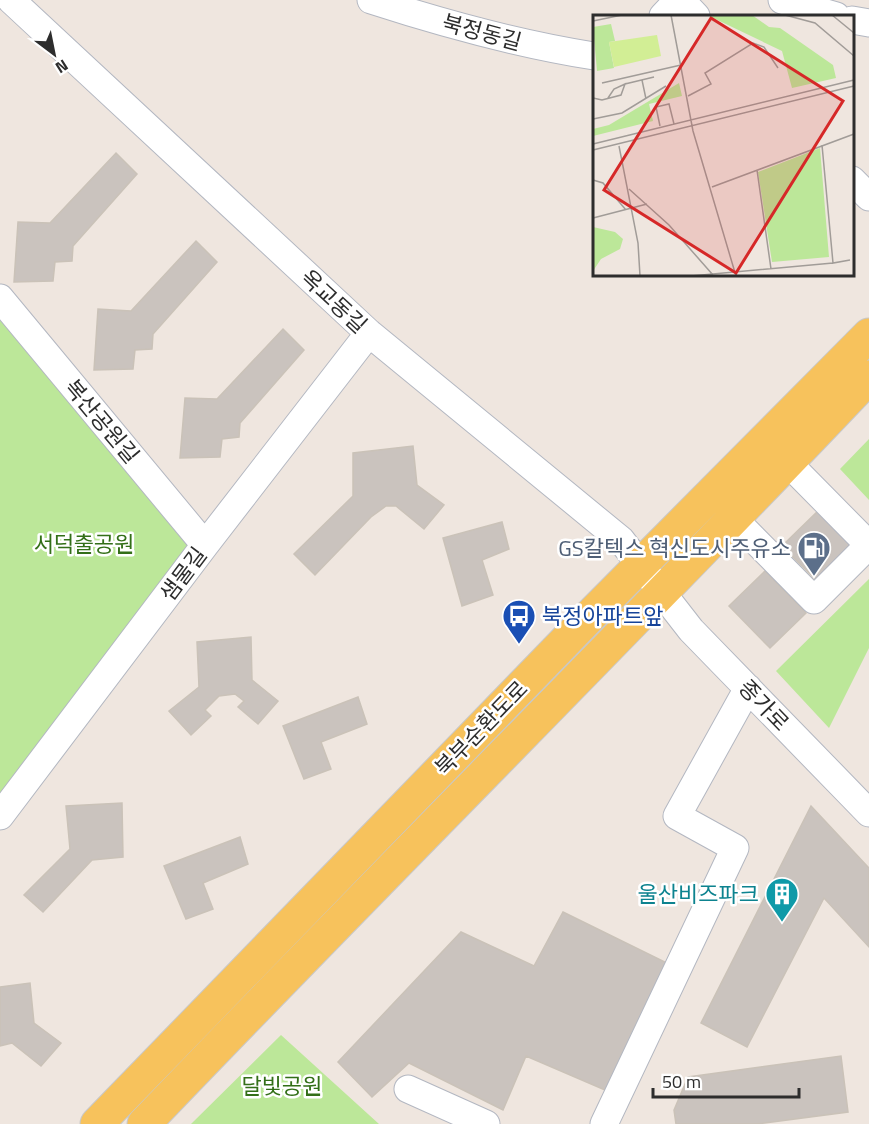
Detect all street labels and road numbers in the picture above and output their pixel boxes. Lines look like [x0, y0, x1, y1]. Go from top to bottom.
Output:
street label: 북정동길 [438, 5, 526, 59]
street label: 옥교동길 [293, 261, 375, 341]
street label: 복산공원길 [56, 371, 148, 471]
street label: 샘물길 [151, 540, 215, 608]
street label: 종가로 [731, 671, 797, 739]
street label: 북부순환도로 [427, 673, 535, 783]

